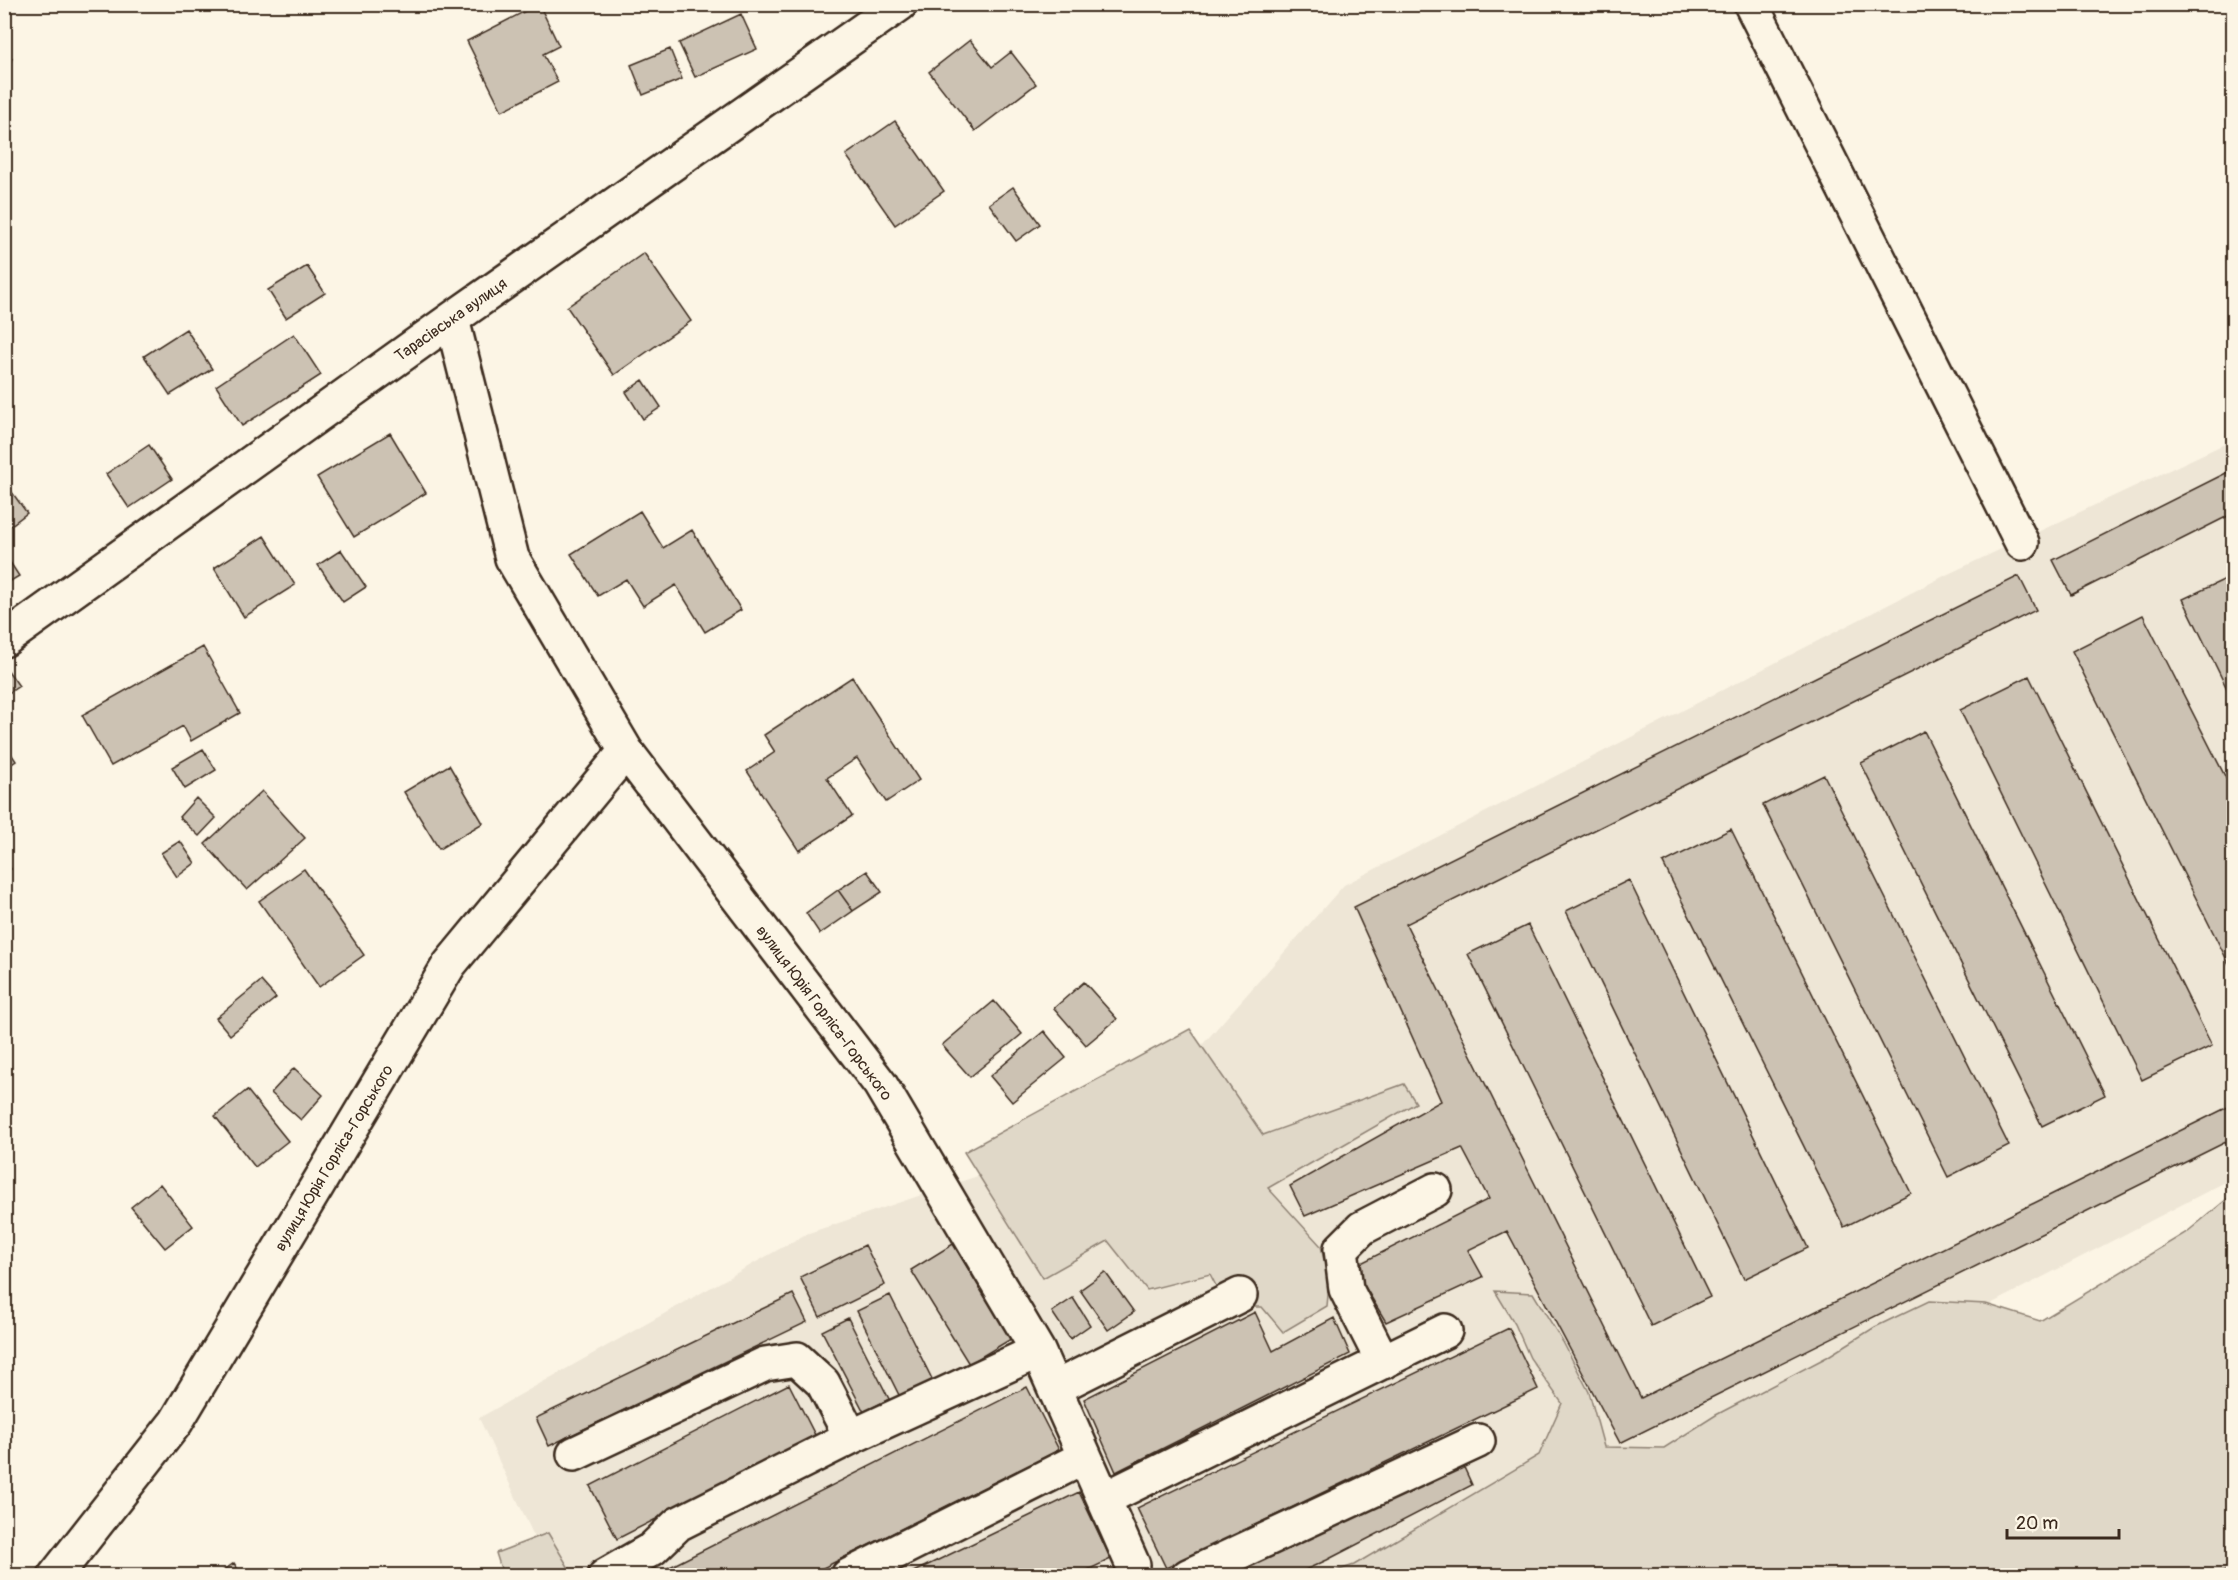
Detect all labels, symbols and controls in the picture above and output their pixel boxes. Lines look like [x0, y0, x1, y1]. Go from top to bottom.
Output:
street label: Тарасівська вулиця [391, 274, 511, 366]
street label: вулиця Юрія Горліса-Горського [752, 921, 897, 1105]
street label: вулиця Юрія Горліса-Горського [270, 1061, 398, 1255]
scale bar [2007, 1502, 2120, 1540]
text: 20 m [2016, 1512, 2058, 1535]

